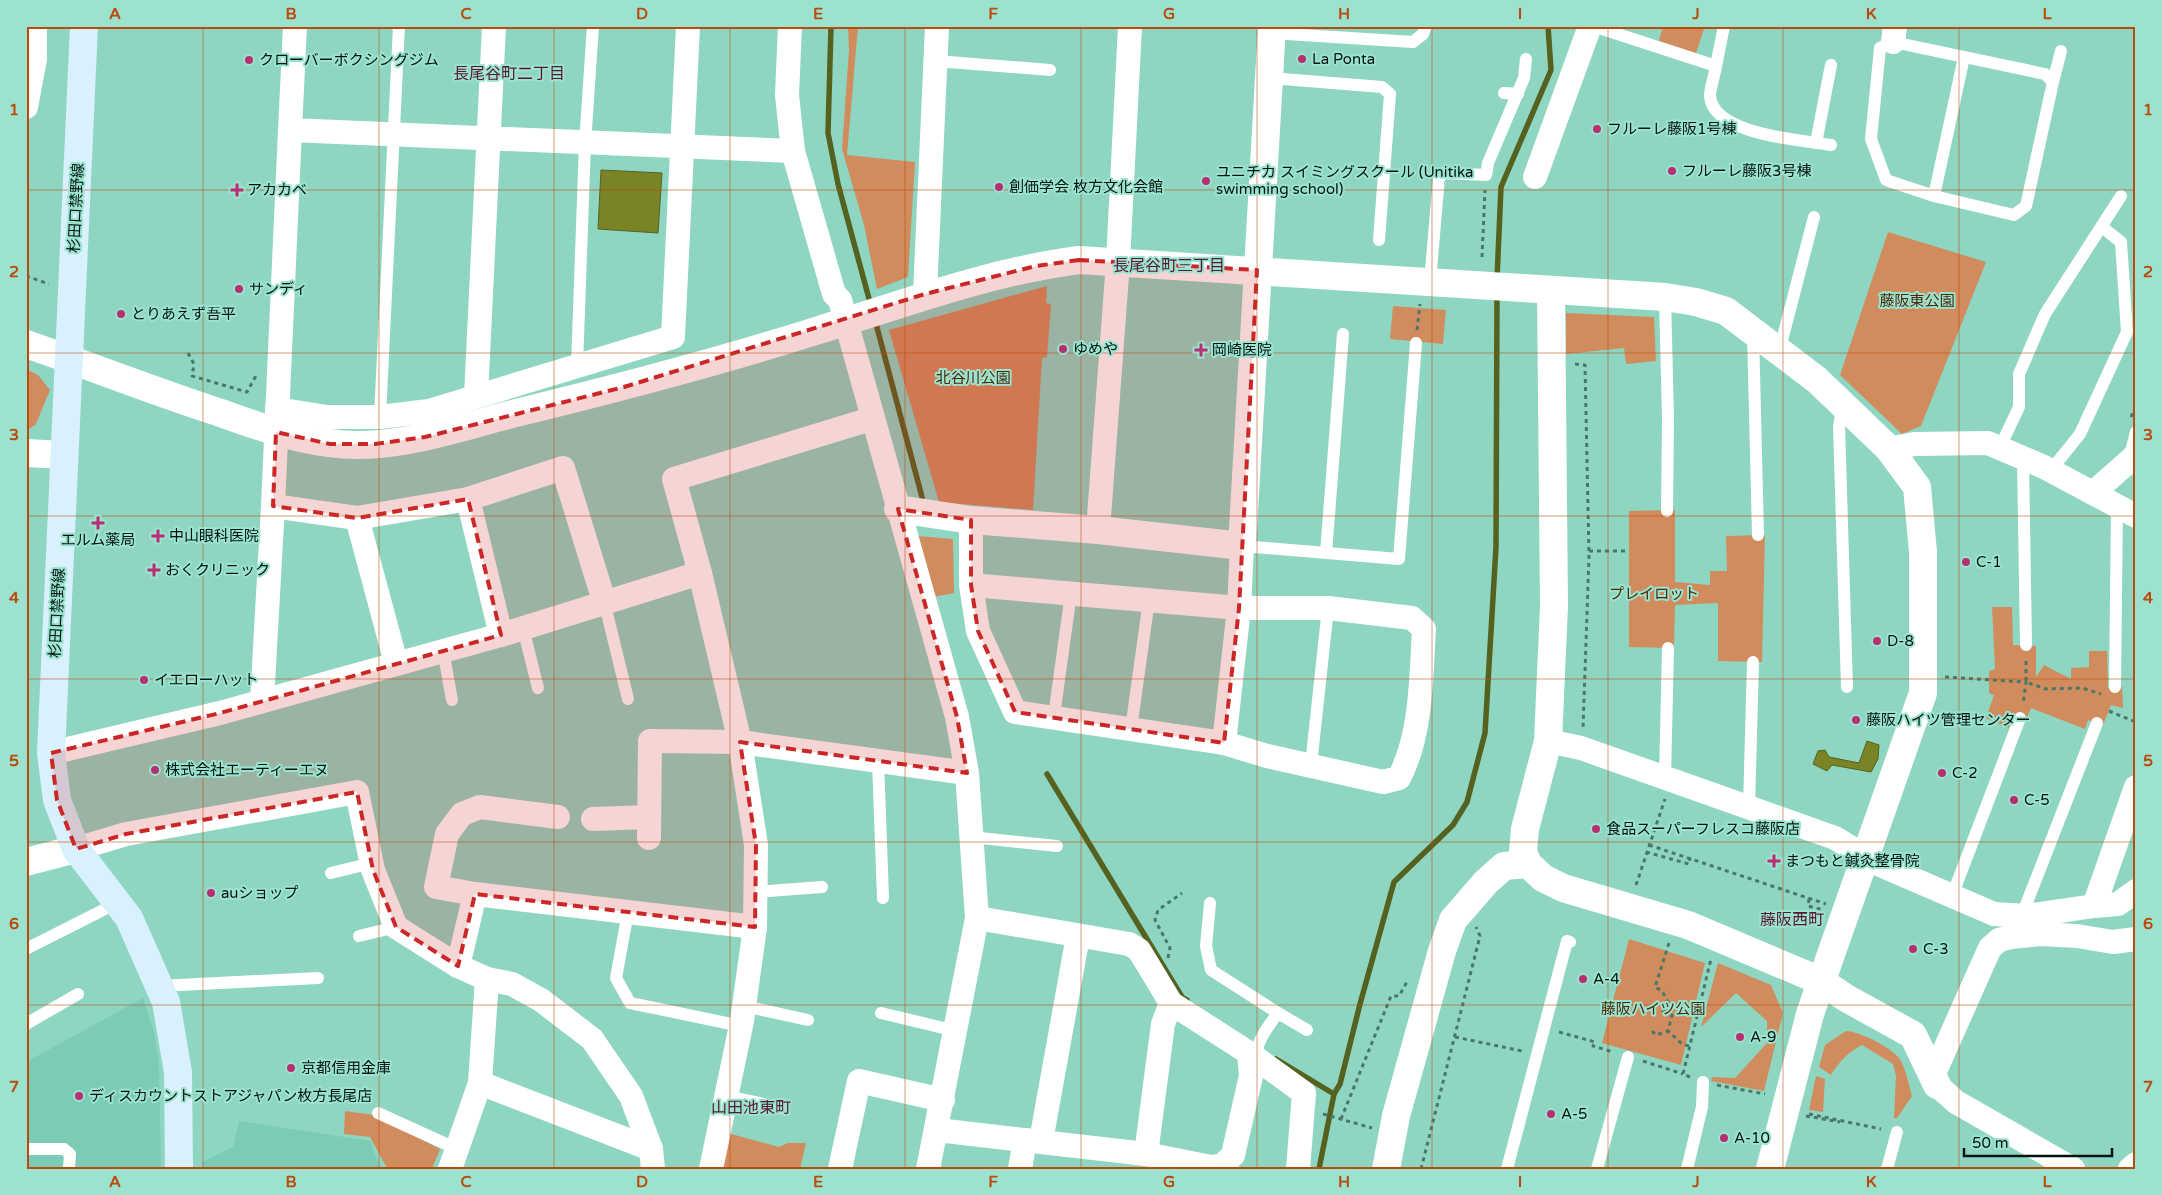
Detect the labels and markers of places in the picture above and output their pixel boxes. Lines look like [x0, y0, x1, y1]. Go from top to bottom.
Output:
place label: La Ponta [1312, 50, 1375, 68]
place label: クローバーボクシングジム [259, 51, 439, 69]
marker: La Ponta [1296, 53, 1308, 65]
marker: クローバーボクシングジム [243, 54, 255, 66]
place label: フルーレ藤阪1号棟 [1607, 120, 1736, 138]
marker: フルーレ藤阪1号棟 [1591, 123, 1603, 135]
place label: フルーレ藤阪3号棟 [1682, 162, 1811, 180]
place label: ユニチカ スイミングスクール (Unitika swimming school) [1216, 163, 1473, 198]
marker: フルーレ藤阪3号棟 [1666, 165, 1678, 177]
marker: ユニチカ スイミングスクール (Unitika swimming school) [1200, 175, 1212, 187]
place label: 創価学会 枚方文化会館 [1009, 178, 1163, 196]
place label: アカカベ [247, 181, 307, 199]
marker: 創価学会 枚方文化会館 [993, 181, 1005, 193]
marker: アカカベ [231, 184, 243, 196]
place label: サンディ [249, 280, 308, 298]
marker: サンディ [233, 283, 245, 295]
place label: とりあえず吾平 [131, 305, 236, 323]
marker: とりあえず吾平 [115, 308, 127, 320]
place label: ゆめや [1073, 340, 1118, 358]
place label: 岡崎医院 [1212, 341, 1272, 359]
marker: ゆめや [1057, 343, 1069, 355]
marker: 岡崎医院 [1194, 343, 1208, 357]
marker: エルム薬局 [92, 517, 104, 529]
place label: 中山眼科医院 [169, 527, 259, 545]
marker: 中山眼科医院 [151, 529, 165, 543]
place label: エルム薬局 [61, 531, 135, 549]
place label: C-1 [1976, 553, 2002, 571]
marker: C-1 [1960, 556, 1972, 568]
place label: おくクリニック [165, 561, 270, 579]
marker: おくクリニック [147, 563, 161, 577]
place label: D-8 [1887, 632, 1914, 650]
marker: D-8 [1871, 635, 1883, 647]
place label: イエローハット [154, 671, 259, 689]
marker: イエローハット [138, 674, 150, 686]
place label: 藤阪ハイツ管理センター [1866, 711, 2031, 729]
marker: 藤阪ハイツ管理センター [1850, 714, 1862, 726]
place label: 株式会社エーティーエヌ [165, 761, 329, 779]
marker: 株式会社エーティーエヌ [149, 764, 161, 776]
place label: C-2 [1952, 764, 1978, 782]
marker: C-2 [1936, 767, 1948, 779]
place label: C-5 [2024, 791, 2050, 809]
marker: C-5 [2008, 794, 2020, 806]
place label: 食品スーパーフレスコ藤阪店 [1606, 820, 1800, 838]
marker: 食品スーパーフレスコ藤阪店 [1590, 823, 1602, 835]
place label: まつもと鍼灸整骨院 [1785, 852, 1920, 870]
marker: まつもと鍼灸整骨院 [1767, 854, 1781, 868]
place label: auショップ [221, 884, 299, 902]
marker: auショップ [205, 887, 217, 899]
place label: C-3 [1923, 940, 1949, 958]
marker: C-3 [1907, 943, 1919, 955]
place label: A-4 [1593, 970, 1620, 988]
marker: A-4 [1577, 973, 1589, 985]
place label: A-9 [1750, 1028, 1777, 1046]
marker: A-9 [1734, 1031, 1746, 1043]
place label: 京都信用金庫 [301, 1059, 391, 1077]
marker: 京都信用金庫 [285, 1062, 297, 1074]
place label: ディスカウントストアジャパン枚方長尾店 [89, 1087, 372, 1105]
marker: ディスカウントストアジャパン枚方長尾店 [73, 1090, 85, 1102]
place label: A-5 [1561, 1105, 1588, 1123]
marker: A-5 [1545, 1108, 1557, 1120]
place label: A-10 [1734, 1129, 1770, 1147]
marker: A-10 [1718, 1132, 1730, 1144]

